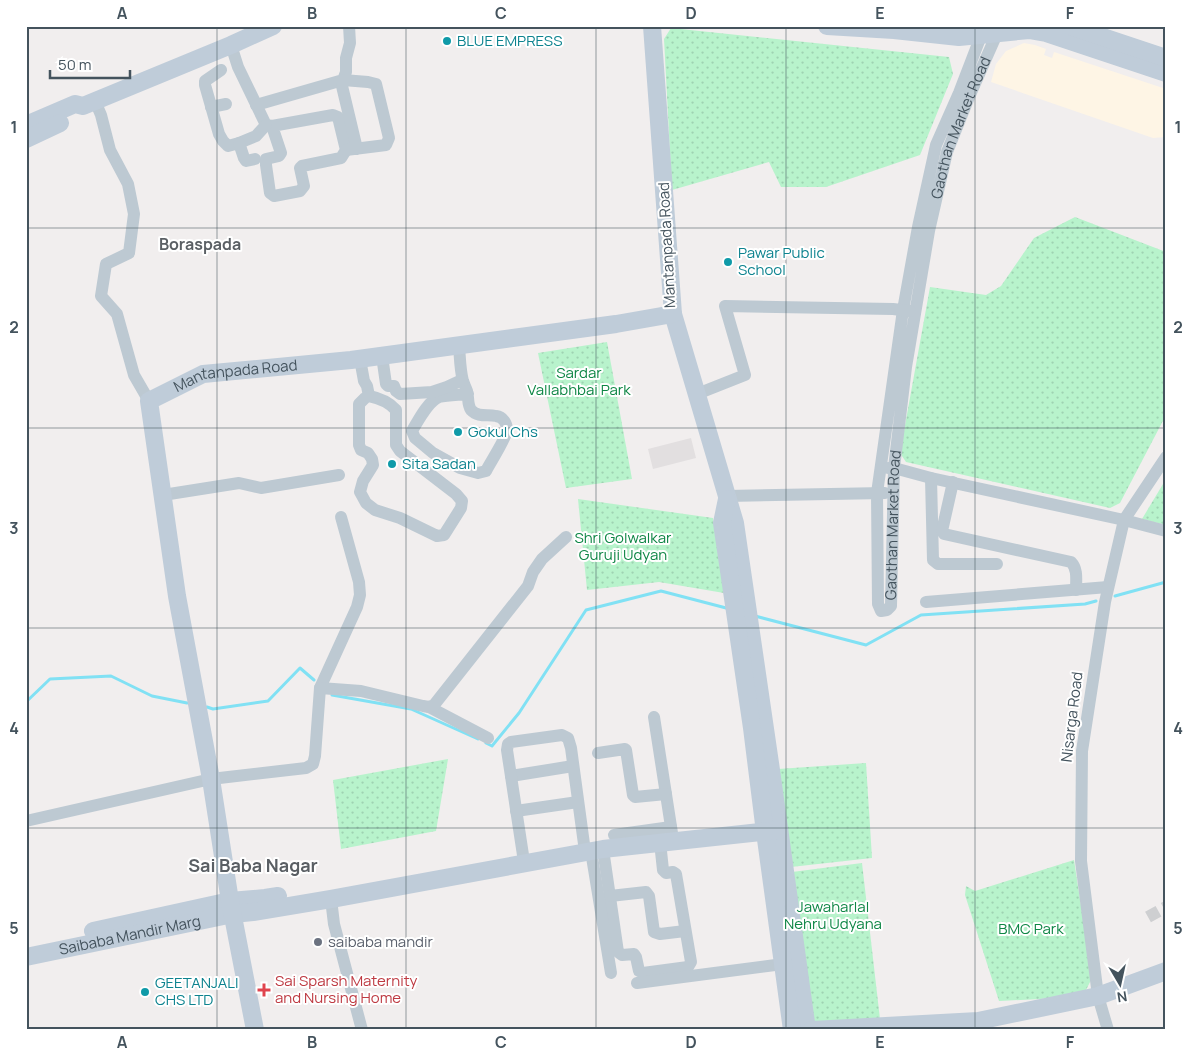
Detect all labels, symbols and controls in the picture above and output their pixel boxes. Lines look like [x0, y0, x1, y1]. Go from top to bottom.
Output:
text: A [117, 2, 128, 24]
text: B [307, 2, 317, 24]
text: C [495, 2, 507, 24]
text: D [685, 2, 697, 24]
text: E [875, 2, 885, 24]
text: F [1066, 2, 1075, 24]
place label: BLUE EMPRESS [457, 30, 562, 51]
marker: BLUE EMPRESS [441, 35, 453, 47]
scale bar [50, 48, 130, 80]
street label: Gaothan Market Road [926, 53, 996, 201]
text: 50 m [58, 54, 92, 75]
text: 1 [10, 116, 18, 138]
text: 1 [1174, 116, 1182, 138]
street label: Mantanpada Road [653, 182, 680, 309]
district label: Boraspada [159, 233, 241, 255]
place label: Pawar Public School [738, 242, 825, 280]
marker: Pawar Public School [722, 256, 734, 268]
text: 2 [9, 316, 19, 338]
text: 2 [1173, 316, 1183, 338]
street label: Mantanpada Road [170, 354, 298, 397]
park label: Sardar Vallabhbai Park [527, 362, 631, 400]
place label: Gokul Chs [468, 421, 538, 442]
marker: Gokul Chs [452, 426, 464, 438]
street label: Gaothan Market Road [880, 449, 906, 600]
place label: Sita Sadan [402, 453, 476, 474]
marker: Sita Sadan [386, 458, 398, 470]
text: 3 [9, 517, 19, 539]
text: 3 [1173, 517, 1183, 539]
park label: Shri Golwalkar Guruji Udyan [574, 527, 672, 565]
street label: Nisarga Road [1056, 671, 1087, 763]
text: 4 [9, 717, 19, 739]
text: 4 [1173, 717, 1183, 739]
district label: Sai Baba Nagar [188, 853, 318, 877]
park label: Jawaharlal Nehru Udyana [784, 896, 882, 934]
street label: Saibaba Mandir Marg [57, 910, 202, 960]
text: 5 [9, 917, 19, 939]
text: 5 [1173, 917, 1183, 939]
park label: BMC Park [998, 918, 1064, 939]
place label: saibaba mandir [328, 931, 433, 952]
marker: saibaba mandir [312, 936, 324, 948]
north arrow [1094, 958, 1144, 1008]
place label: Sai Sparsh Maternity and Nursing Home [275, 970, 417, 1008]
place label: GEETANJALI CHS LTD [155, 972, 238, 1010]
marker: Sai Sparsh Maternity and Nursing Home [257, 983, 271, 997]
marker: GEETANJALI CHS LTD [139, 986, 151, 998]
text: N [1116, 987, 1129, 1008]
text: A [117, 1031, 128, 1053]
text: B [307, 1031, 317, 1053]
text: C [495, 1031, 507, 1053]
text: D [685, 1031, 697, 1053]
text: E [875, 1031, 885, 1053]
text: F [1066, 1031, 1075, 1053]

